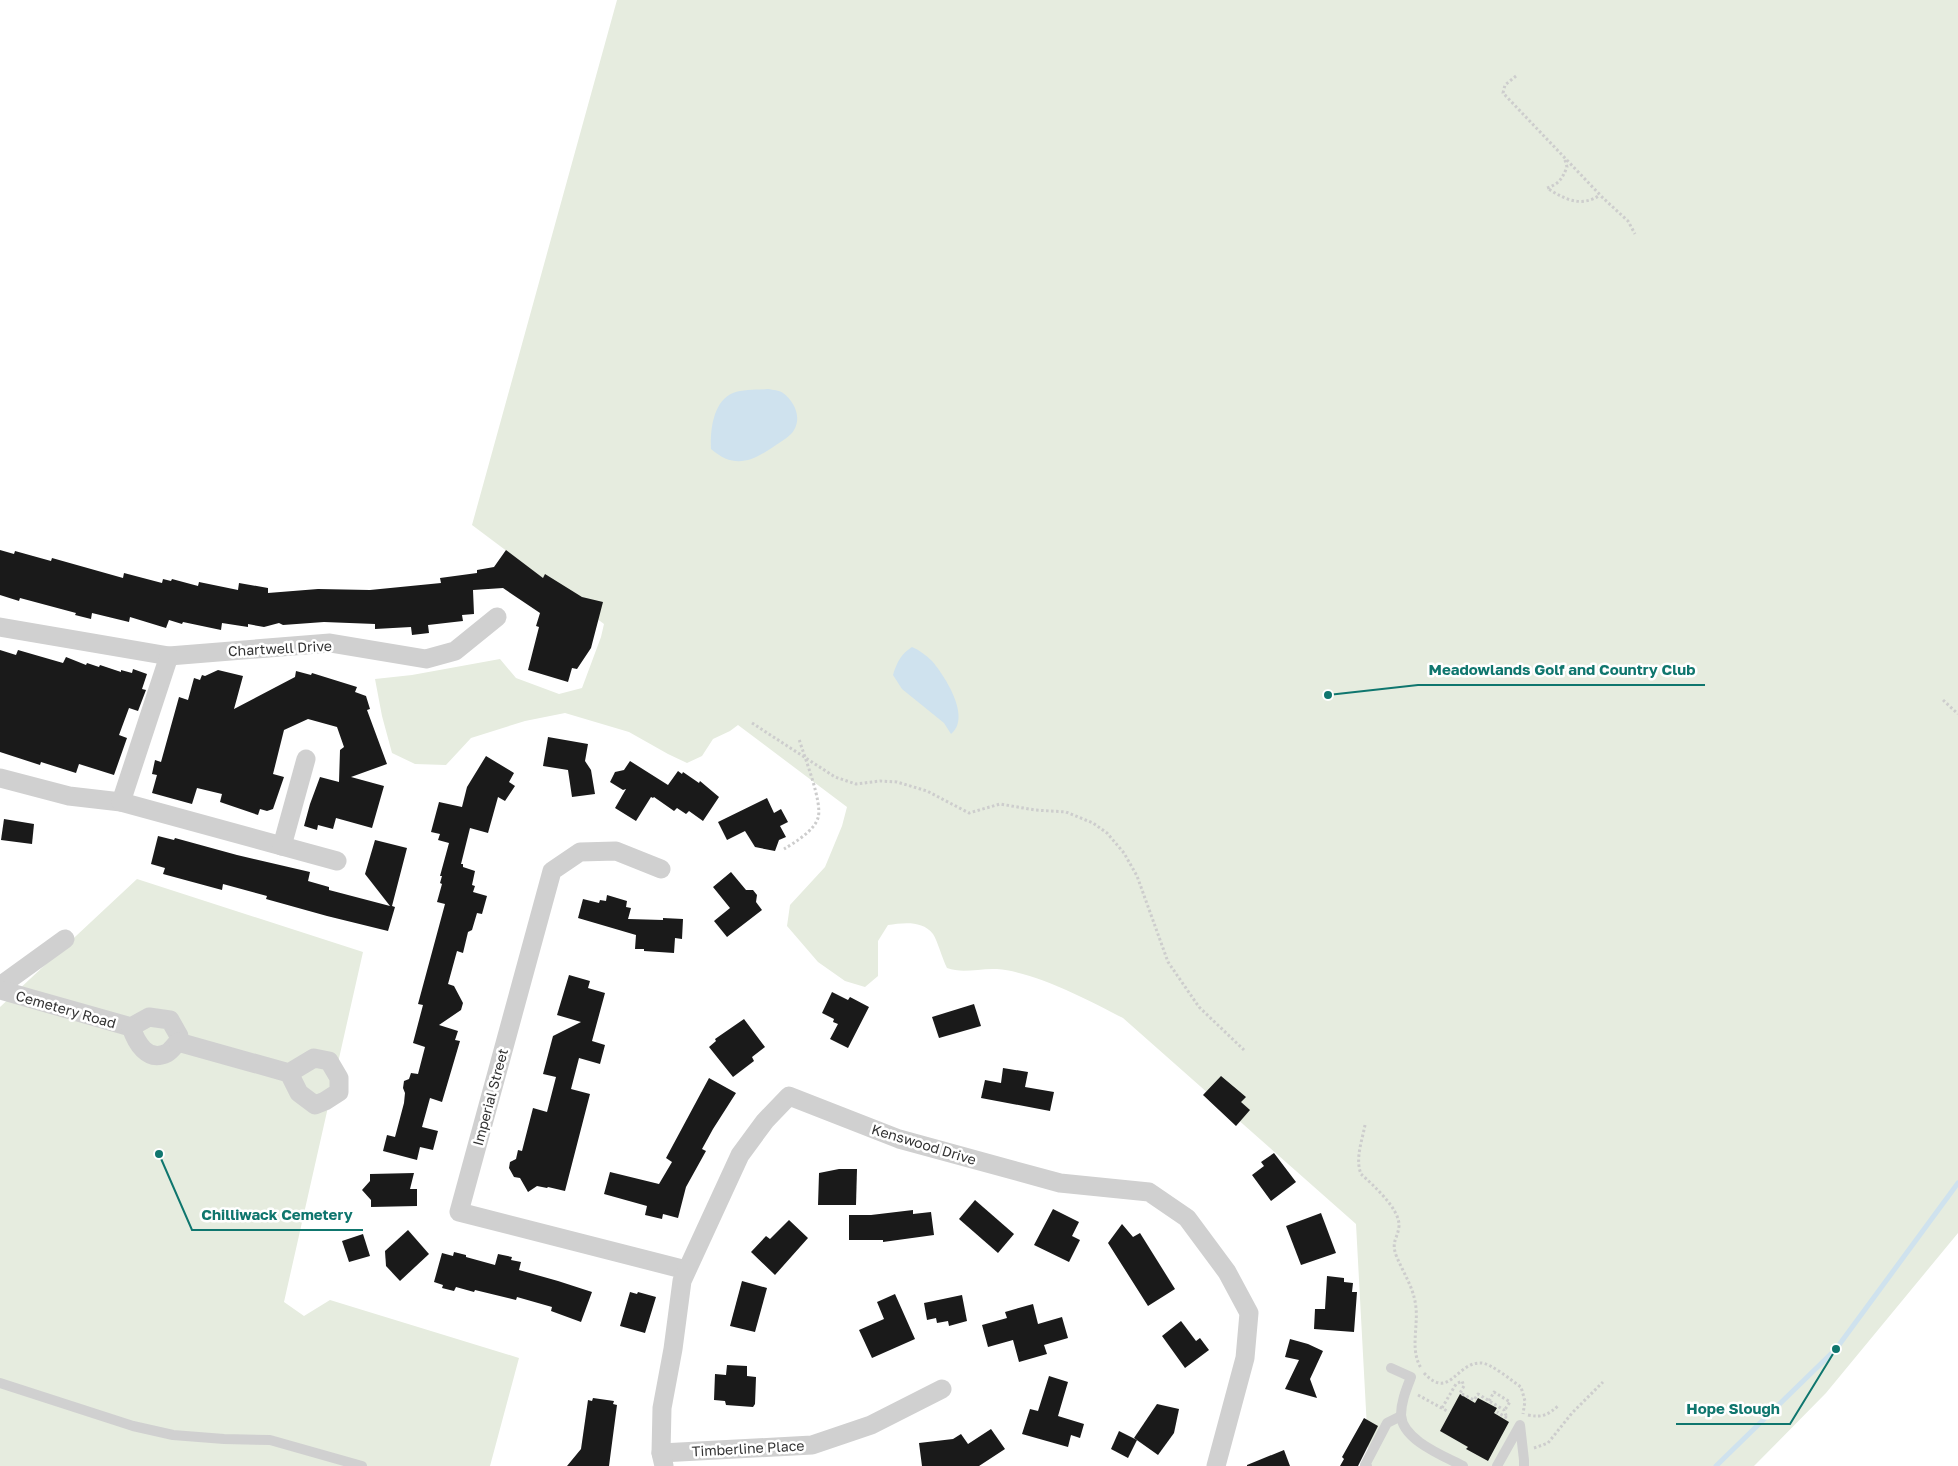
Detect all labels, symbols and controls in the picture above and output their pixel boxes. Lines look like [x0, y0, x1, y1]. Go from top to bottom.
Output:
street label: Chartwell Drive [228, 637, 332, 659]
callout: Meadowlands Golf and Country Club [1418, 655, 1705, 685]
text: Meadowlands Golf and Country Club [1429, 660, 1695, 678]
street label: Cemetery Road [14, 987, 118, 1031]
street label: Imperial Street [469, 1046, 511, 1148]
street label: Kenswood Drive [870, 1120, 978, 1168]
callout: Chilliwack Cemetery [192, 1200, 363, 1230]
text: Chilliwack Cemetery [201, 1205, 353, 1223]
callout: Hope Slough [1676, 1394, 1790, 1424]
text: Hope Slough [1686, 1399, 1780, 1417]
street label: Timberline Place [691, 1437, 805, 1459]

